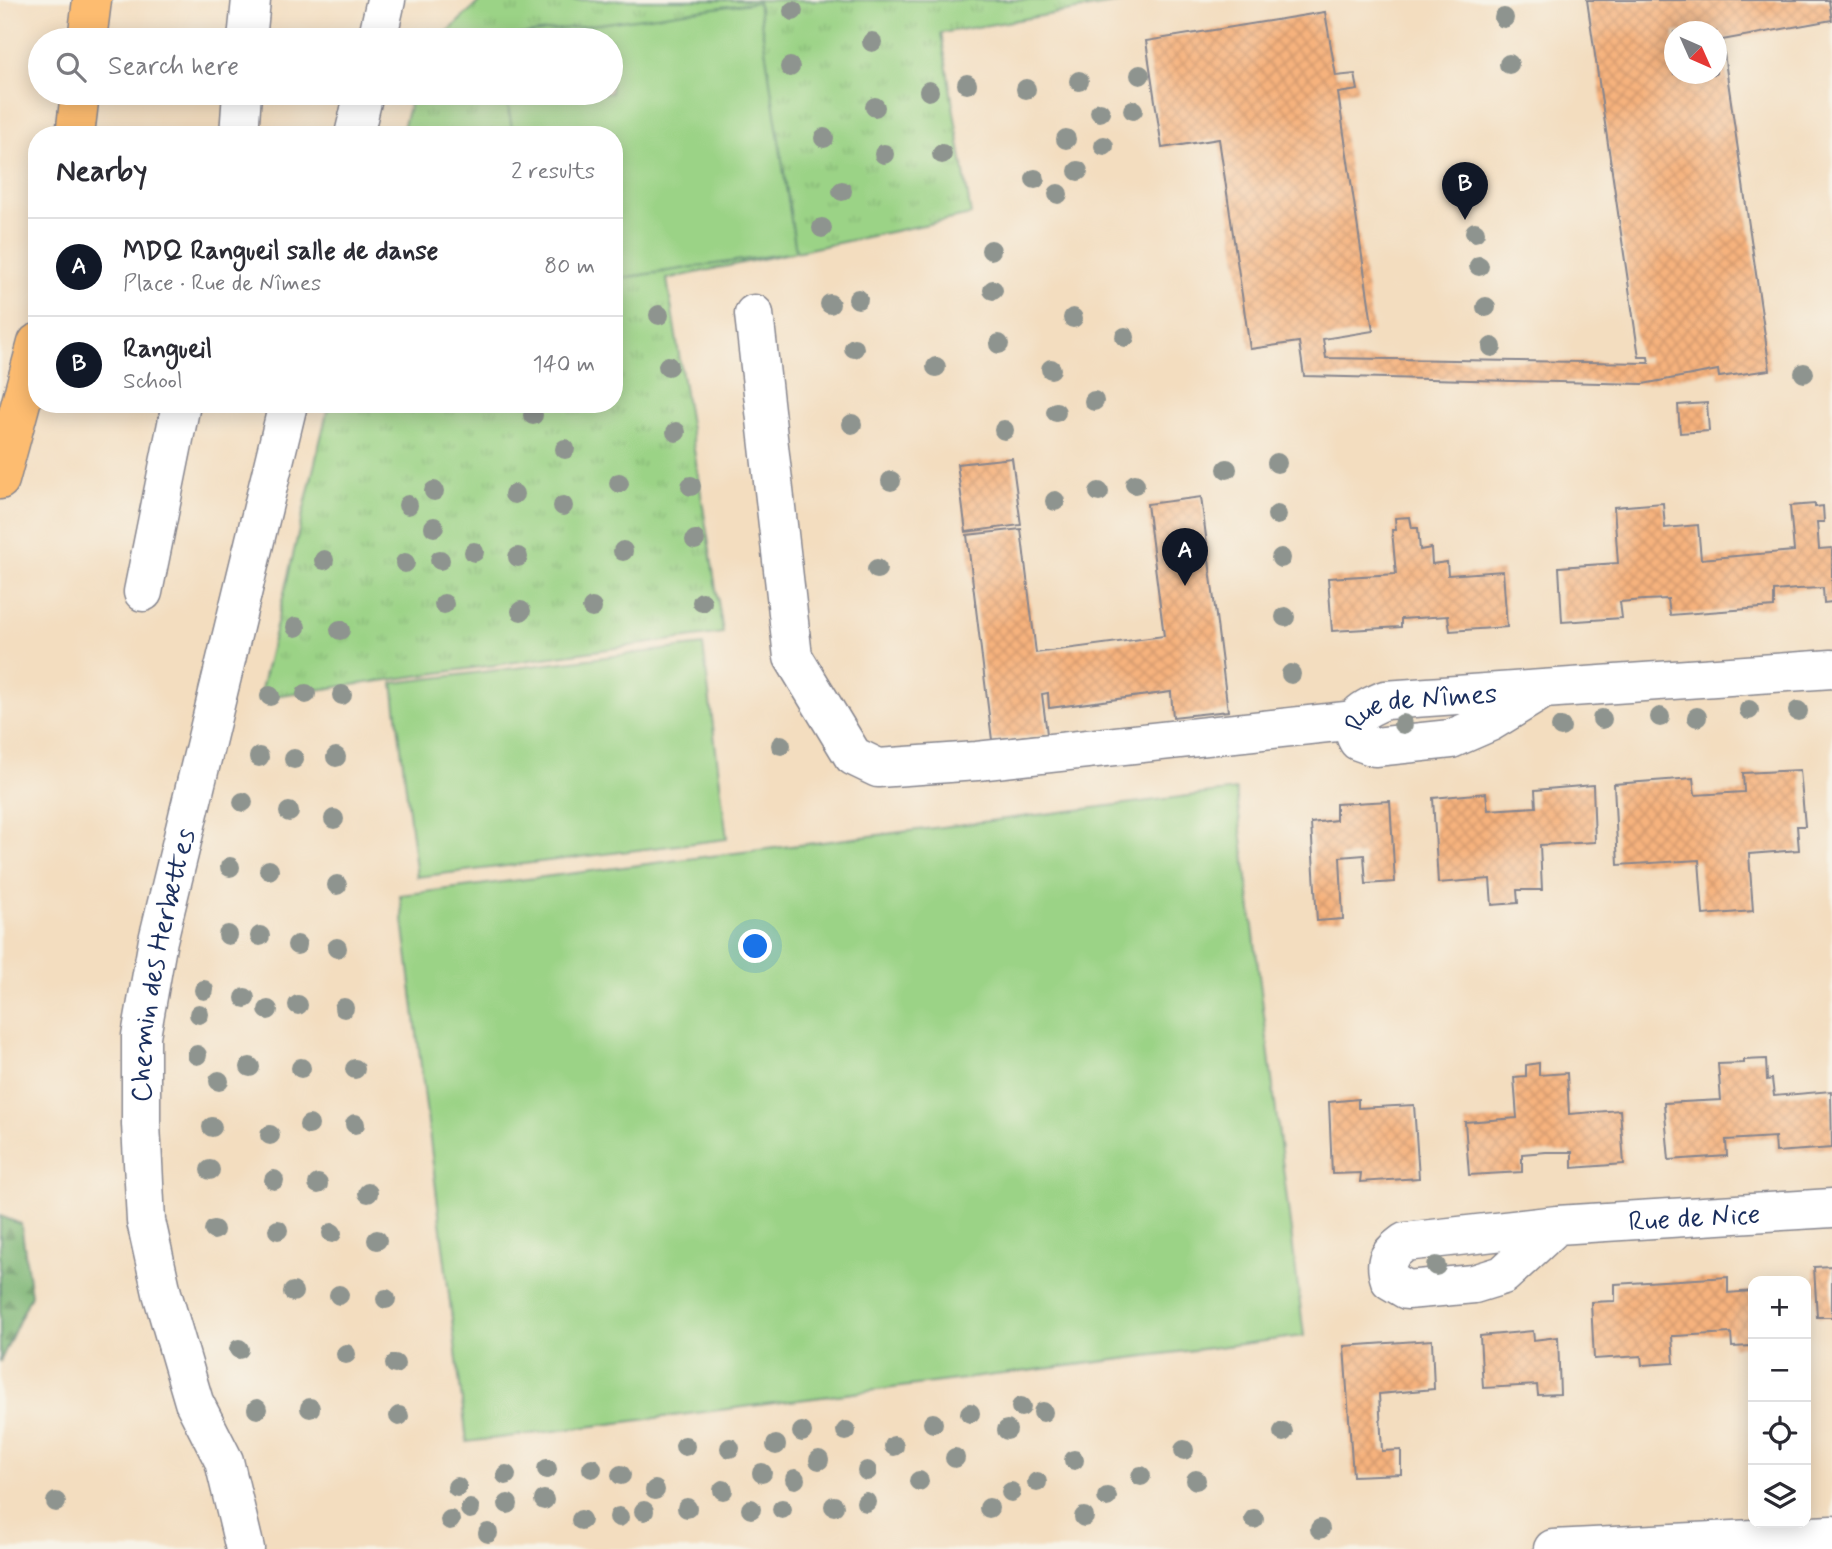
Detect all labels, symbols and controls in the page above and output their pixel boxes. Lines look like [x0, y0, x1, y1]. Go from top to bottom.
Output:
north arrow [1664, 21, 1727, 84]
search box [28, 28, 623, 105]
icon: search [52, 48, 90, 86]
text: Search here [108, 50, 239, 84]
text: Nearby [56, 152, 147, 191]
text: 2 results [511, 157, 595, 187]
pin: B [1442, 162, 1488, 220]
text: MDQ Rangueil salle de danse [123, 235, 439, 269]
text: A [71, 252, 87, 282]
text: 80 m [544, 252, 595, 282]
text: Place · Rue de Nîmes [123, 269, 321, 299]
text: Rangueil [123, 333, 212, 367]
text: B [72, 350, 86, 380]
text: 140 m [532, 350, 595, 380]
text: School [123, 367, 183, 397]
pin: A [1162, 528, 1208, 586]
street label: Rue de Nîmes [1337, 676, 1498, 736]
street label: Chemin des Herbettes [125, 825, 205, 1102]
your location [738, 929, 772, 963]
street label: Rue de Nice [1627, 1196, 1762, 1242]
map controls [1748, 1276, 1811, 1528]
button: + [1748, 1276, 1811, 1339]
button: − [1748, 1339, 1811, 1402]
button: locate [1748, 1402, 1811, 1465]
button: layers [1748, 1465, 1811, 1528]

